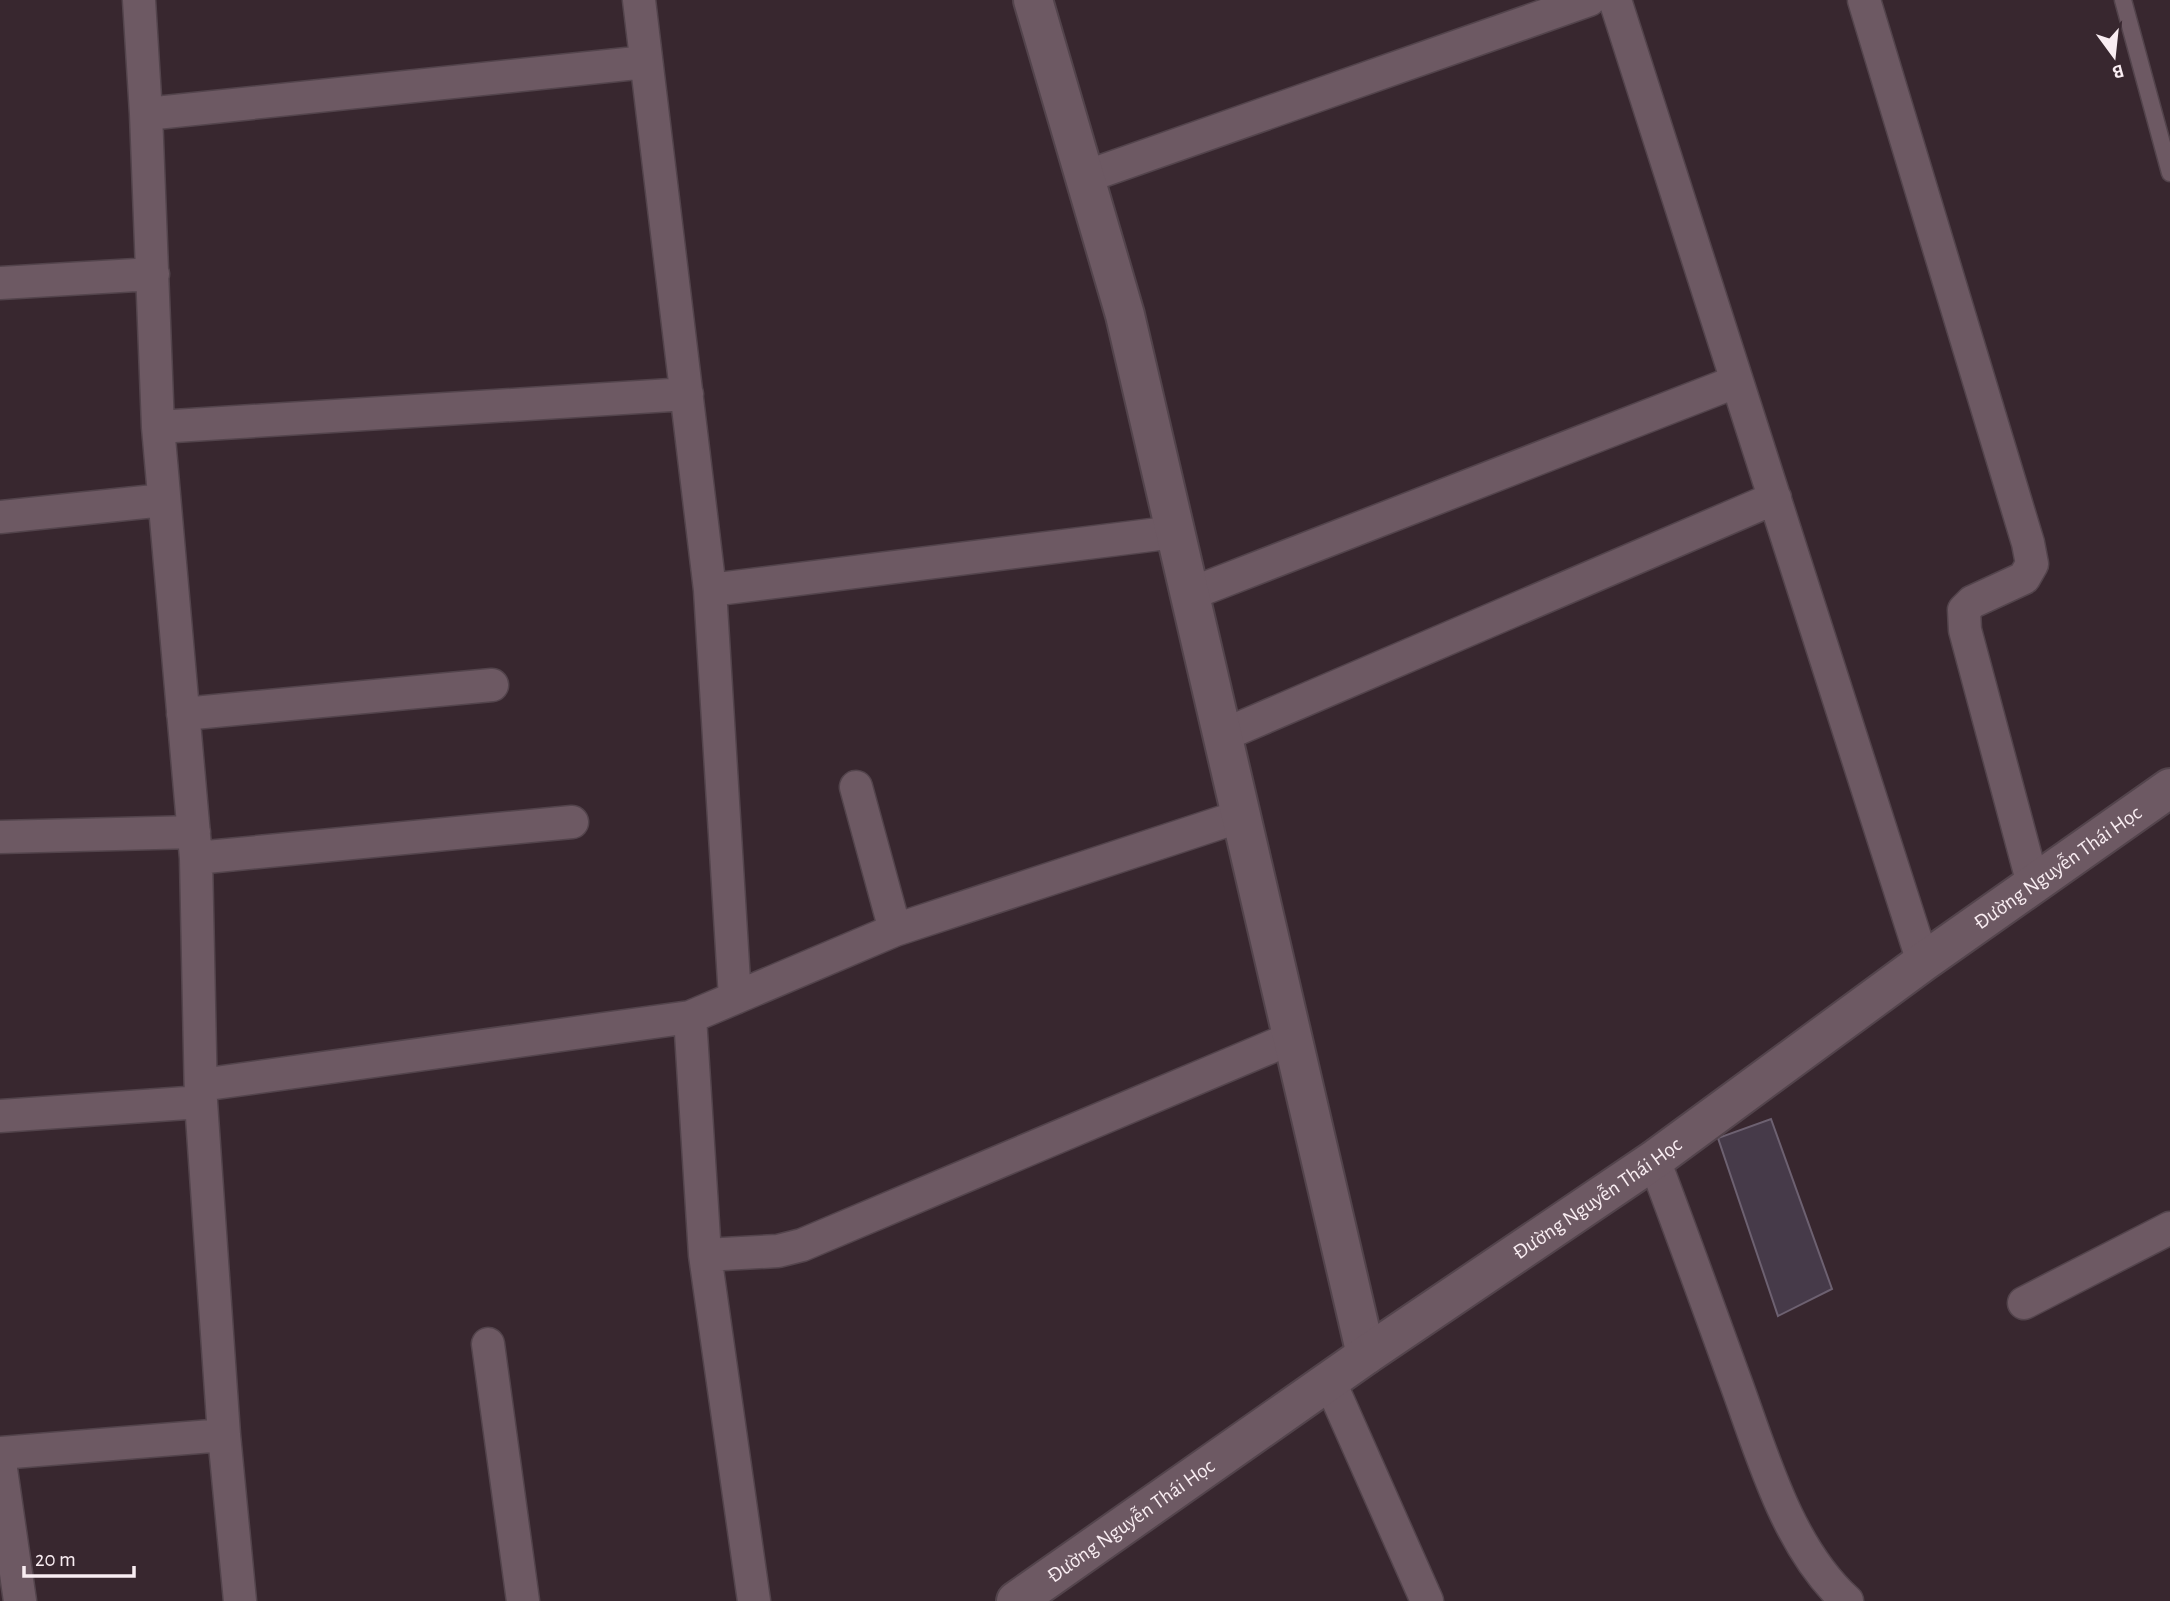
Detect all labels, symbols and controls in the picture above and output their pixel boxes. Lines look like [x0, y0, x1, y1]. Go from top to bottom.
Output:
north arrow [2079, 21, 2149, 91]
text: B [2110, 60, 2126, 82]
street label: Đường Nguyễn Thái Học [1970, 801, 2145, 933]
street label: Đường Nguyễn Thái Học [1509, 1133, 1685, 1263]
street label: Đường Nguyễn Thái Học [1043, 1455, 1218, 1586]
scale bar [24, 1534, 135, 1578]
text: 20 m [35, 1549, 76, 1570]

